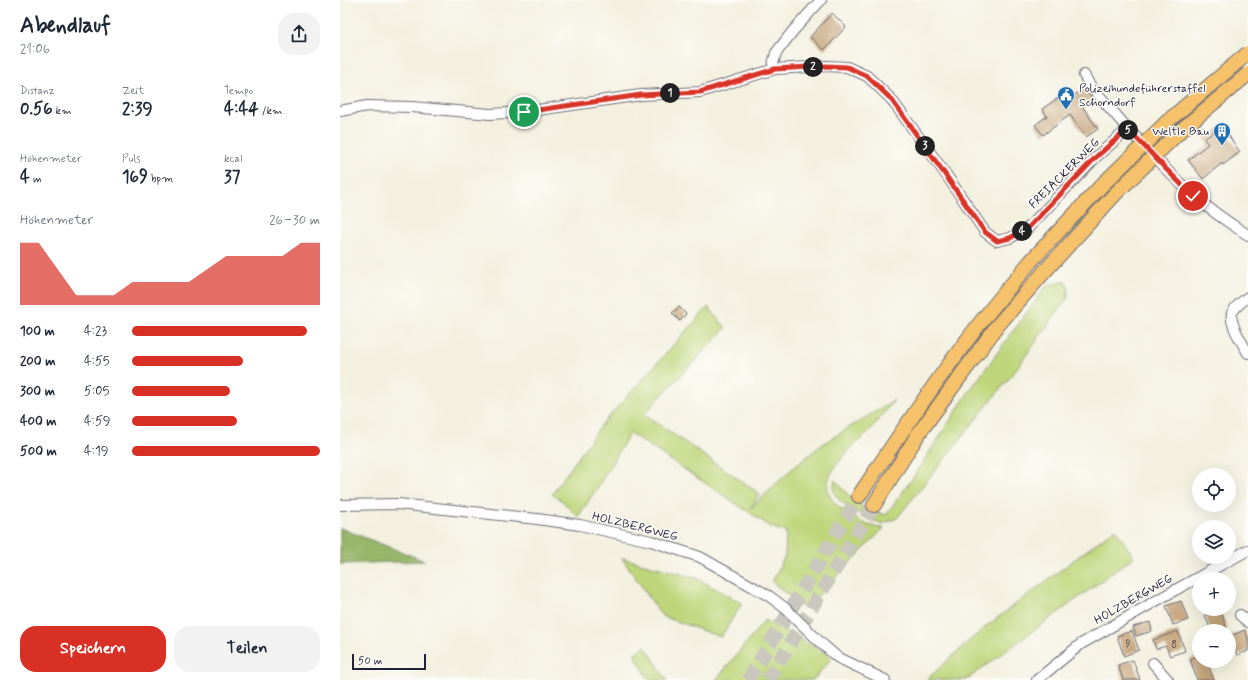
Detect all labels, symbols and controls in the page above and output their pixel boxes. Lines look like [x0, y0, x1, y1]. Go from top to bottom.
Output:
text: Abendlauf [20, 12, 111, 40]
button: share [278, 13, 320, 55]
text: 21:06 [20, 41, 50, 58]
pin: 2 [803, 57, 823, 77]
text: 2 [810, 60, 816, 74]
place label: Polizeihundeführerstaffel Schorndorf [1079, 81, 1205, 111]
pin: 1 [660, 83, 680, 103]
text: Distanz [20, 84, 55, 98]
text: Zeit [122, 84, 144, 98]
text: Tempo [224, 84, 253, 98]
public building icon: Polizeihundeführerstaffel Schorndorf [1056, 85, 1076, 110]
text: 1 [668, 86, 672, 100]
pin [507, 95, 541, 129]
text: 0.56 [20, 98, 53, 120]
text: 2:39 [122, 98, 153, 120]
text: 4:44 [224, 98, 259, 120]
icon: arrive [513, 101, 535, 123]
text: km [53, 104, 72, 118]
text: /km [259, 104, 282, 118]
pin: 5 [1118, 120, 1138, 140]
building icon: Weltle Bau [1212, 121, 1232, 146]
text: 5 [1125, 123, 1131, 137]
place label: Weltle Bau [1152, 124, 1210, 140]
street label: FREIACKERWEG [1026, 135, 1104, 213]
pin: 3 [915, 136, 935, 156]
text: 3 [923, 139, 927, 153]
text: Höhenmeter [20, 152, 82, 166]
text: Puls [122, 152, 141, 166]
text: kcal [224, 152, 242, 166]
text: 4 [20, 166, 30, 188]
text: 169 [122, 166, 148, 188]
text: 37 [224, 166, 240, 188]
text: m [30, 172, 42, 186]
text: bpm [148, 172, 173, 186]
pin [1176, 179, 1210, 213]
icon: check [1182, 185, 1204, 207]
text: Höhenmeter [20, 212, 93, 229]
text: 26–30 m [269, 212, 320, 229]
pin: 4 [1012, 221, 1032, 241]
text: 4 [1019, 224, 1025, 238]
text: 100 m [20, 323, 55, 340]
text: 4:23 [84, 323, 107, 340]
text: 200 m [20, 353, 55, 370]
text: 4:55 [84, 353, 110, 370]
text: 300 m [20, 383, 55, 400]
text: 5:05 [84, 383, 109, 400]
text: 400 m [20, 413, 57, 430]
text: 4:59 [84, 413, 111, 430]
text: 500 m [20, 443, 57, 460]
text: 4:19 [84, 443, 109, 460]
map controls [1192, 468, 1236, 668]
button: locate [1192, 468, 1236, 512]
street label: HOLZBERGWEG [590, 509, 679, 545]
button: layers [1192, 520, 1236, 564]
street label: HOLZBERGWEG [1091, 571, 1176, 629]
button: + [1192, 572, 1236, 616]
button: − [1192, 624, 1236, 668]
button: Speichern [20, 626, 166, 672]
button: Teilen [174, 626, 320, 672]
house number: 9 [1126, 638, 1131, 651]
house number: 8 [1171, 639, 1177, 652]
scale bar [352, 652, 426, 671]
text: 50 m [358, 654, 383, 668]

